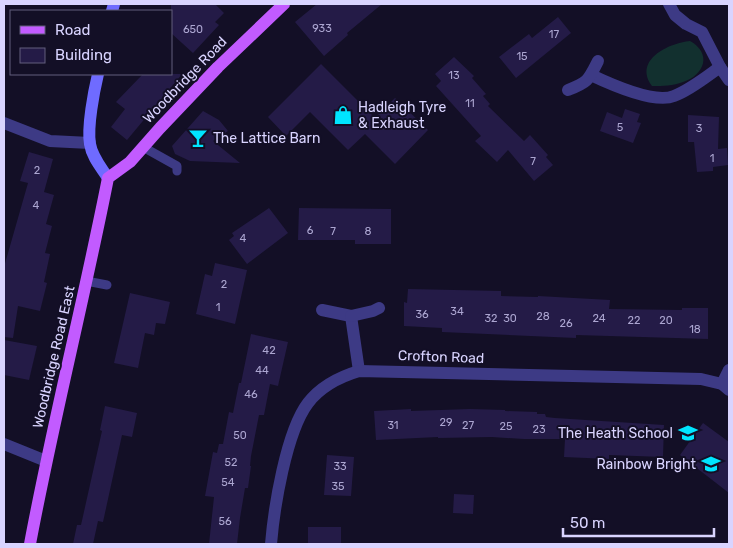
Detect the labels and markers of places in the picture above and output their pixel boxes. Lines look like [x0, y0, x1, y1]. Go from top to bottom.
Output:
place label: Hadleigh Tyre & Exhaust [358, 99, 447, 132]
shop icon: Hadleigh Tyre & Exhaust [332, 104, 354, 126]
bar icon: The Lattice Barn [187, 127, 209, 149]
place label: The Lattice Barn [213, 130, 320, 147]
school or university icon: The Heath School [677, 422, 699, 444]
place label: The Heath School [558, 425, 673, 442]
school or university icon: Rainbow Bright [700, 453, 722, 475]
place label: Rainbow Bright [596, 456, 697, 473]

